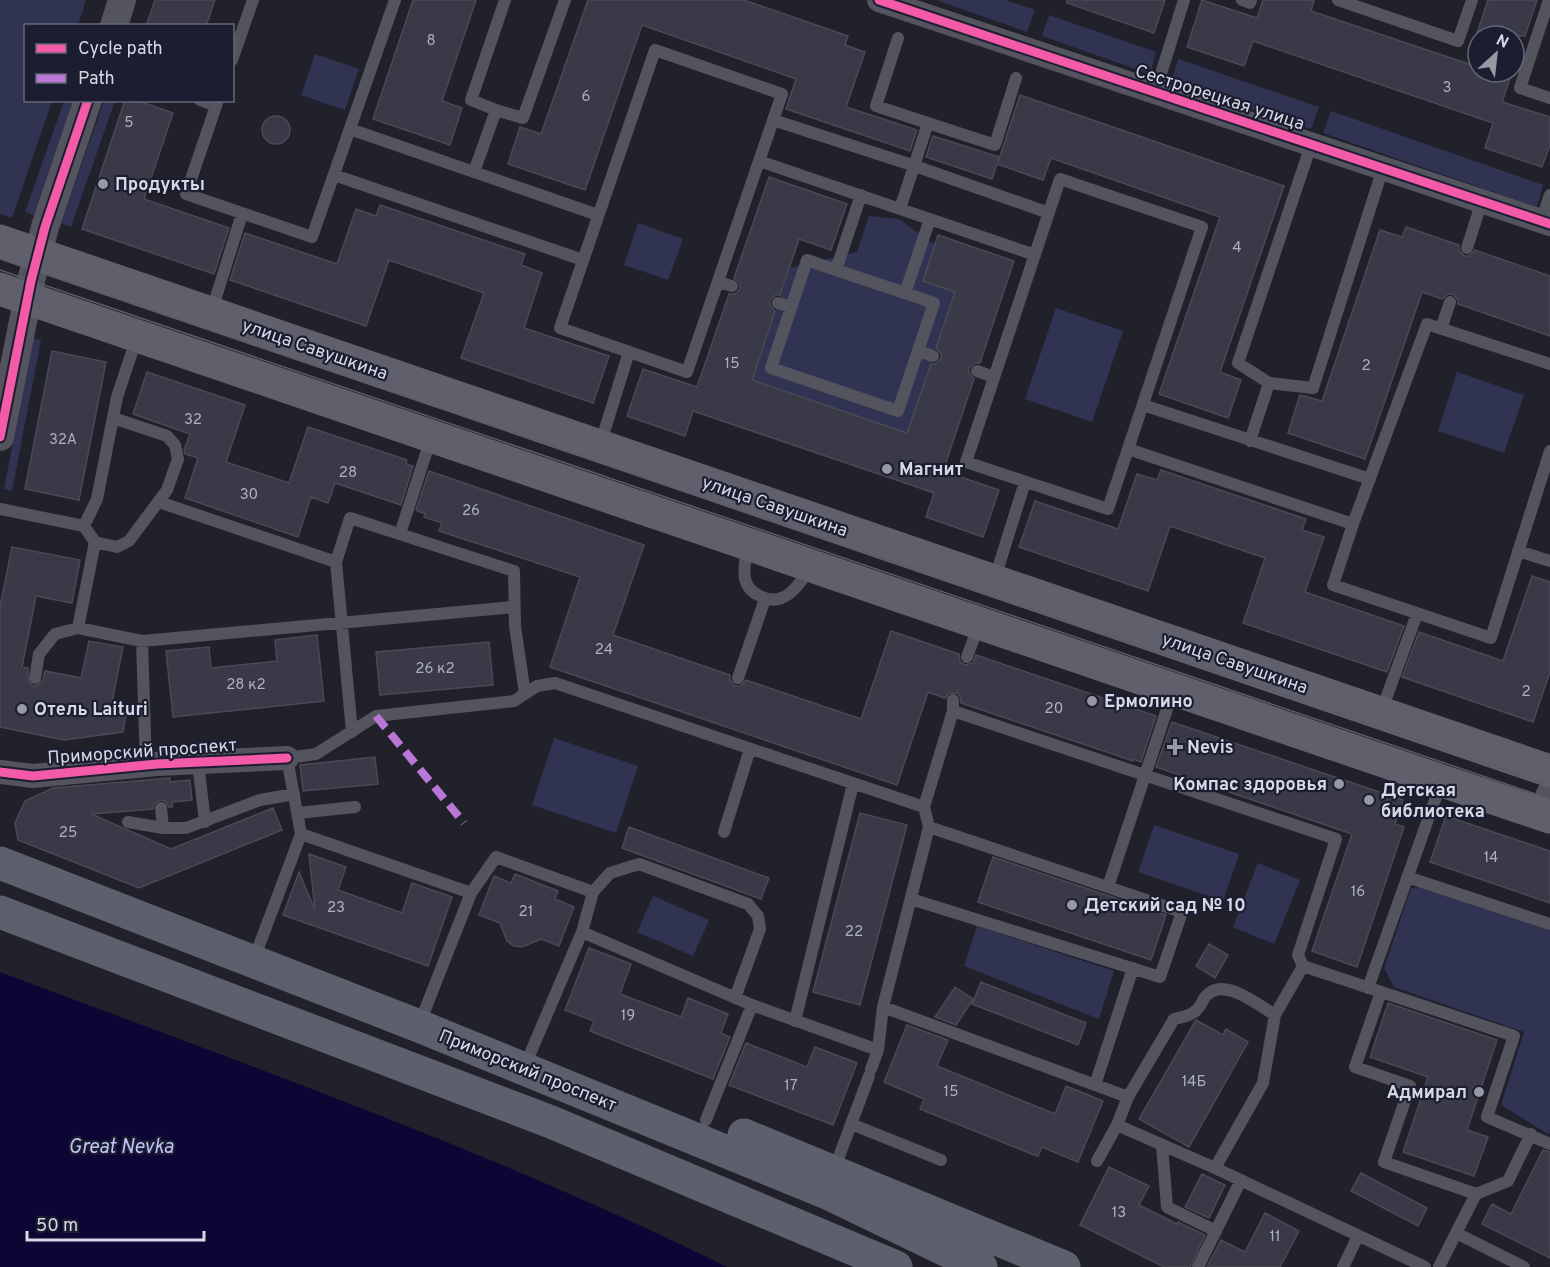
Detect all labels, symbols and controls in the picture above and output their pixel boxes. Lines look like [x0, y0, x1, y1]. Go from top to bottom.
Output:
legend [24, 24, 234, 102]
north arrow [1466, 24, 1526, 84]
text: N [1492, 31, 1512, 54]
house number: 8 [426, 32, 436, 51]
text: Cycle path [78, 38, 163, 61]
street label: Сестрорецкая улица [1132, 60, 1307, 137]
text: Path [78, 68, 115, 91]
house number: 3 [1442, 79, 1452, 98]
house number: 6 [582, 88, 591, 107]
house number: 5 [124, 114, 134, 133]
place label: Продукты [115, 174, 205, 197]
marker: Продукты [96, 177, 110, 191]
house number: 4 [1232, 239, 1242, 258]
street label: улица Савушкина [239, 315, 390, 386]
house number: 15 [725, 355, 739, 374]
house number: 2 [1361, 357, 1371, 376]
house number: 32 [184, 411, 202, 430]
house number: 32А [49, 431, 77, 450]
place label: Магнит [899, 459, 964, 482]
marker: Магнит [880, 462, 894, 476]
house number: 28 [339, 464, 357, 483]
street label: улица Савушкина [699, 472, 850, 543]
house number: 30 [240, 486, 258, 505]
house number: 26 [462, 502, 480, 521]
street label: улица Савушкина [1159, 629, 1310, 700]
house number: 24 [595, 641, 613, 660]
house number: 26 к2 [415, 660, 455, 679]
house number: 28 к2 [226, 676, 266, 695]
house number: 2 [1521, 683, 1531, 702]
place label: Ермолино [1104, 691, 1193, 714]
marker: Ермолино [1085, 694, 1099, 708]
place label: Отель Laituri [34, 699, 148, 722]
house number: 20 [1045, 700, 1063, 719]
marker: Отель Laituri [15, 702, 29, 716]
street label: Приморский проспект [47, 734, 238, 771]
place label: Nevis [1187, 737, 1234, 760]
marker: Nevis [1168, 740, 1182, 754]
place label: Компас здоровья [1173, 774, 1327, 797]
marker: Компас здоровья [1332, 777, 1346, 791]
place label: Детская библиотека [1381, 780, 1485, 824]
marker: Детская библиотека [1362, 793, 1376, 807]
house number: 25 [59, 824, 77, 843]
house number: 14 [1484, 849, 1498, 868]
house number: 16 [1351, 883, 1365, 902]
place label: Детский сад № 10 [1084, 895, 1246, 918]
marker: Детский сад № 10 [1065, 898, 1079, 912]
house number: 23 [327, 899, 345, 918]
house number: 21 [519, 903, 533, 922]
house number: 22 [845, 923, 863, 942]
house number: 19 [621, 1007, 635, 1026]
street label: Приморский проспект [435, 1025, 620, 1118]
house number: 14Б [1182, 1073, 1206, 1092]
house number: 17 [784, 1077, 798, 1096]
place label: Адмирал [1386, 1082, 1467, 1105]
house number: 15 [944, 1083, 958, 1102]
marker: Адмирал [1472, 1085, 1486, 1099]
water label: Great Nevka [68, 1135, 174, 1161]
scale bar [27, 1204, 204, 1242]
house number: 13 [1112, 1204, 1126, 1223]
text: 50 m [36, 1215, 78, 1238]
house number: 11 [1269, 1228, 1281, 1247]

